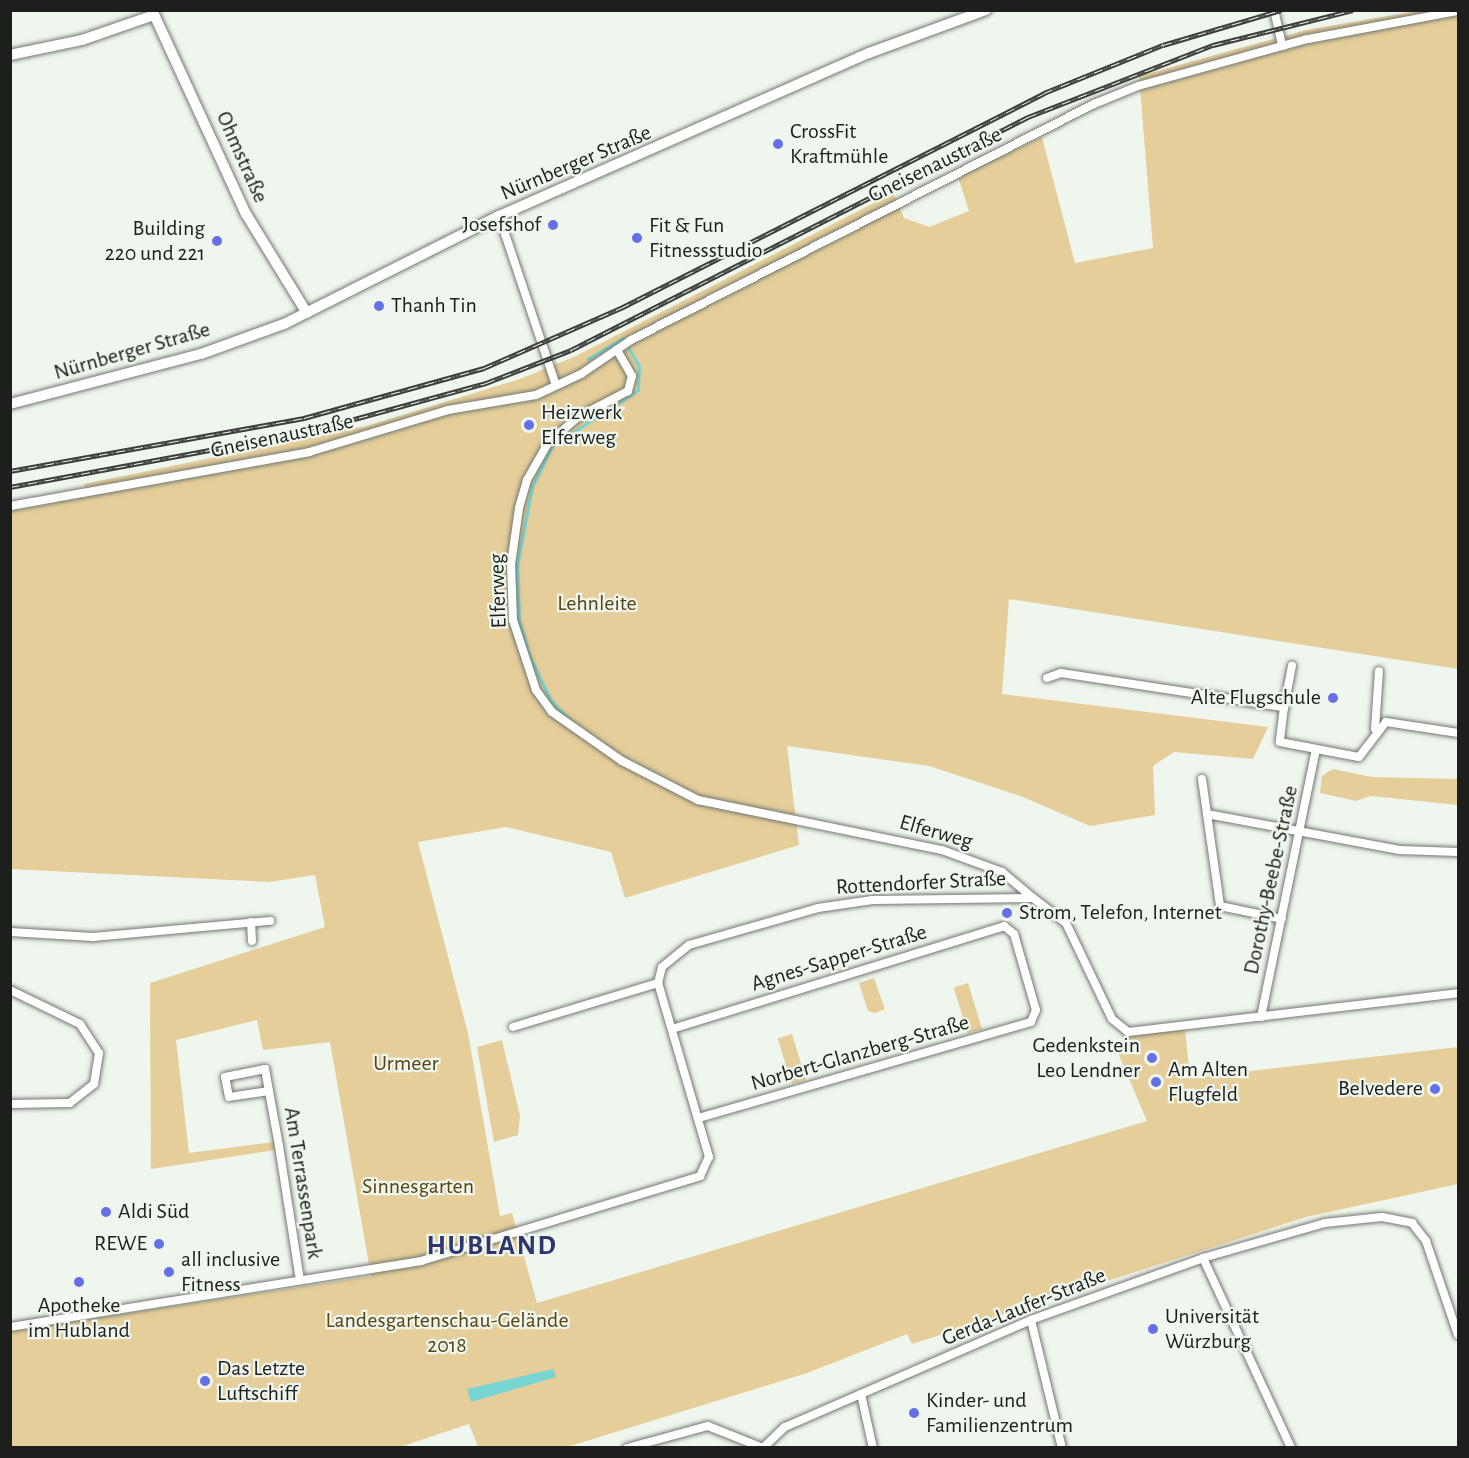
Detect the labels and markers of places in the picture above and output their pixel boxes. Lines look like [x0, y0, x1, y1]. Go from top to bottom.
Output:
place label: CrossFit Kraftmühle [790, 118, 888, 170]
marker: CrossFit Kraftmühle [771, 137, 785, 151]
place label: Josefshof [462, 212, 541, 238]
place label: Fit & Fun Fitnessstudio [649, 212, 763, 264]
place label: Building 220 und 221 [105, 215, 205, 266]
marker: Josefshof [546, 218, 560, 232]
marker: Fit & Fun Fitnessstudio [630, 231, 644, 245]
marker: Building 220 und 221 [210, 234, 224, 248]
place label: Thanh Tin [391, 293, 477, 319]
marker: Thanh Tin [372, 299, 386, 313]
place label: Heizwerk Elferweg [541, 399, 622, 451]
marker: Heizwerk Elferweg [522, 418, 536, 432]
place label: Alte Flugschule [1191, 685, 1321, 711]
marker: Alte Flugschule [1326, 691, 1340, 705]
place label: Strom, Telefon, Internet [1019, 900, 1222, 926]
marker: Strom, Telefon, Internet [1000, 906, 1014, 920]
place label: Gedenkstein Leo Lendner [1033, 1032, 1140, 1084]
marker: Gedenkstein Leo Lendner [1145, 1051, 1159, 1065]
place label: Am Alten Flugfeld [1168, 1056, 1248, 1108]
marker: Am Alten Flugfeld [1149, 1075, 1163, 1089]
place label: Belvedere [1338, 1076, 1423, 1102]
marker: Belvedere [1428, 1082, 1442, 1096]
place label: Aldi Süd [118, 1199, 189, 1225]
marker: Aldi Süd [99, 1205, 113, 1219]
place label: REWE [94, 1231, 147, 1257]
marker: REWE [152, 1237, 166, 1251]
place label: all inclusive Fitness [181, 1246, 280, 1298]
marker: all inclusive Fitness [162, 1265, 176, 1279]
marker: Apotheke im Hubland [72, 1275, 86, 1289]
place label: Apotheke im Hubland [28, 1292, 130, 1344]
place label: Universität Würzburg [1165, 1303, 1259, 1354]
marker: Universität Würzburg [1146, 1322, 1160, 1336]
place label: Das Letzte Luftschiff [217, 1355, 305, 1406]
marker: Das Letzte Luftschiff [198, 1374, 212, 1388]
place label: Kinder- und Familienzentrum [926, 1387, 1073, 1438]
marker: Kinder- und Familienzentrum [907, 1406, 921, 1420]

